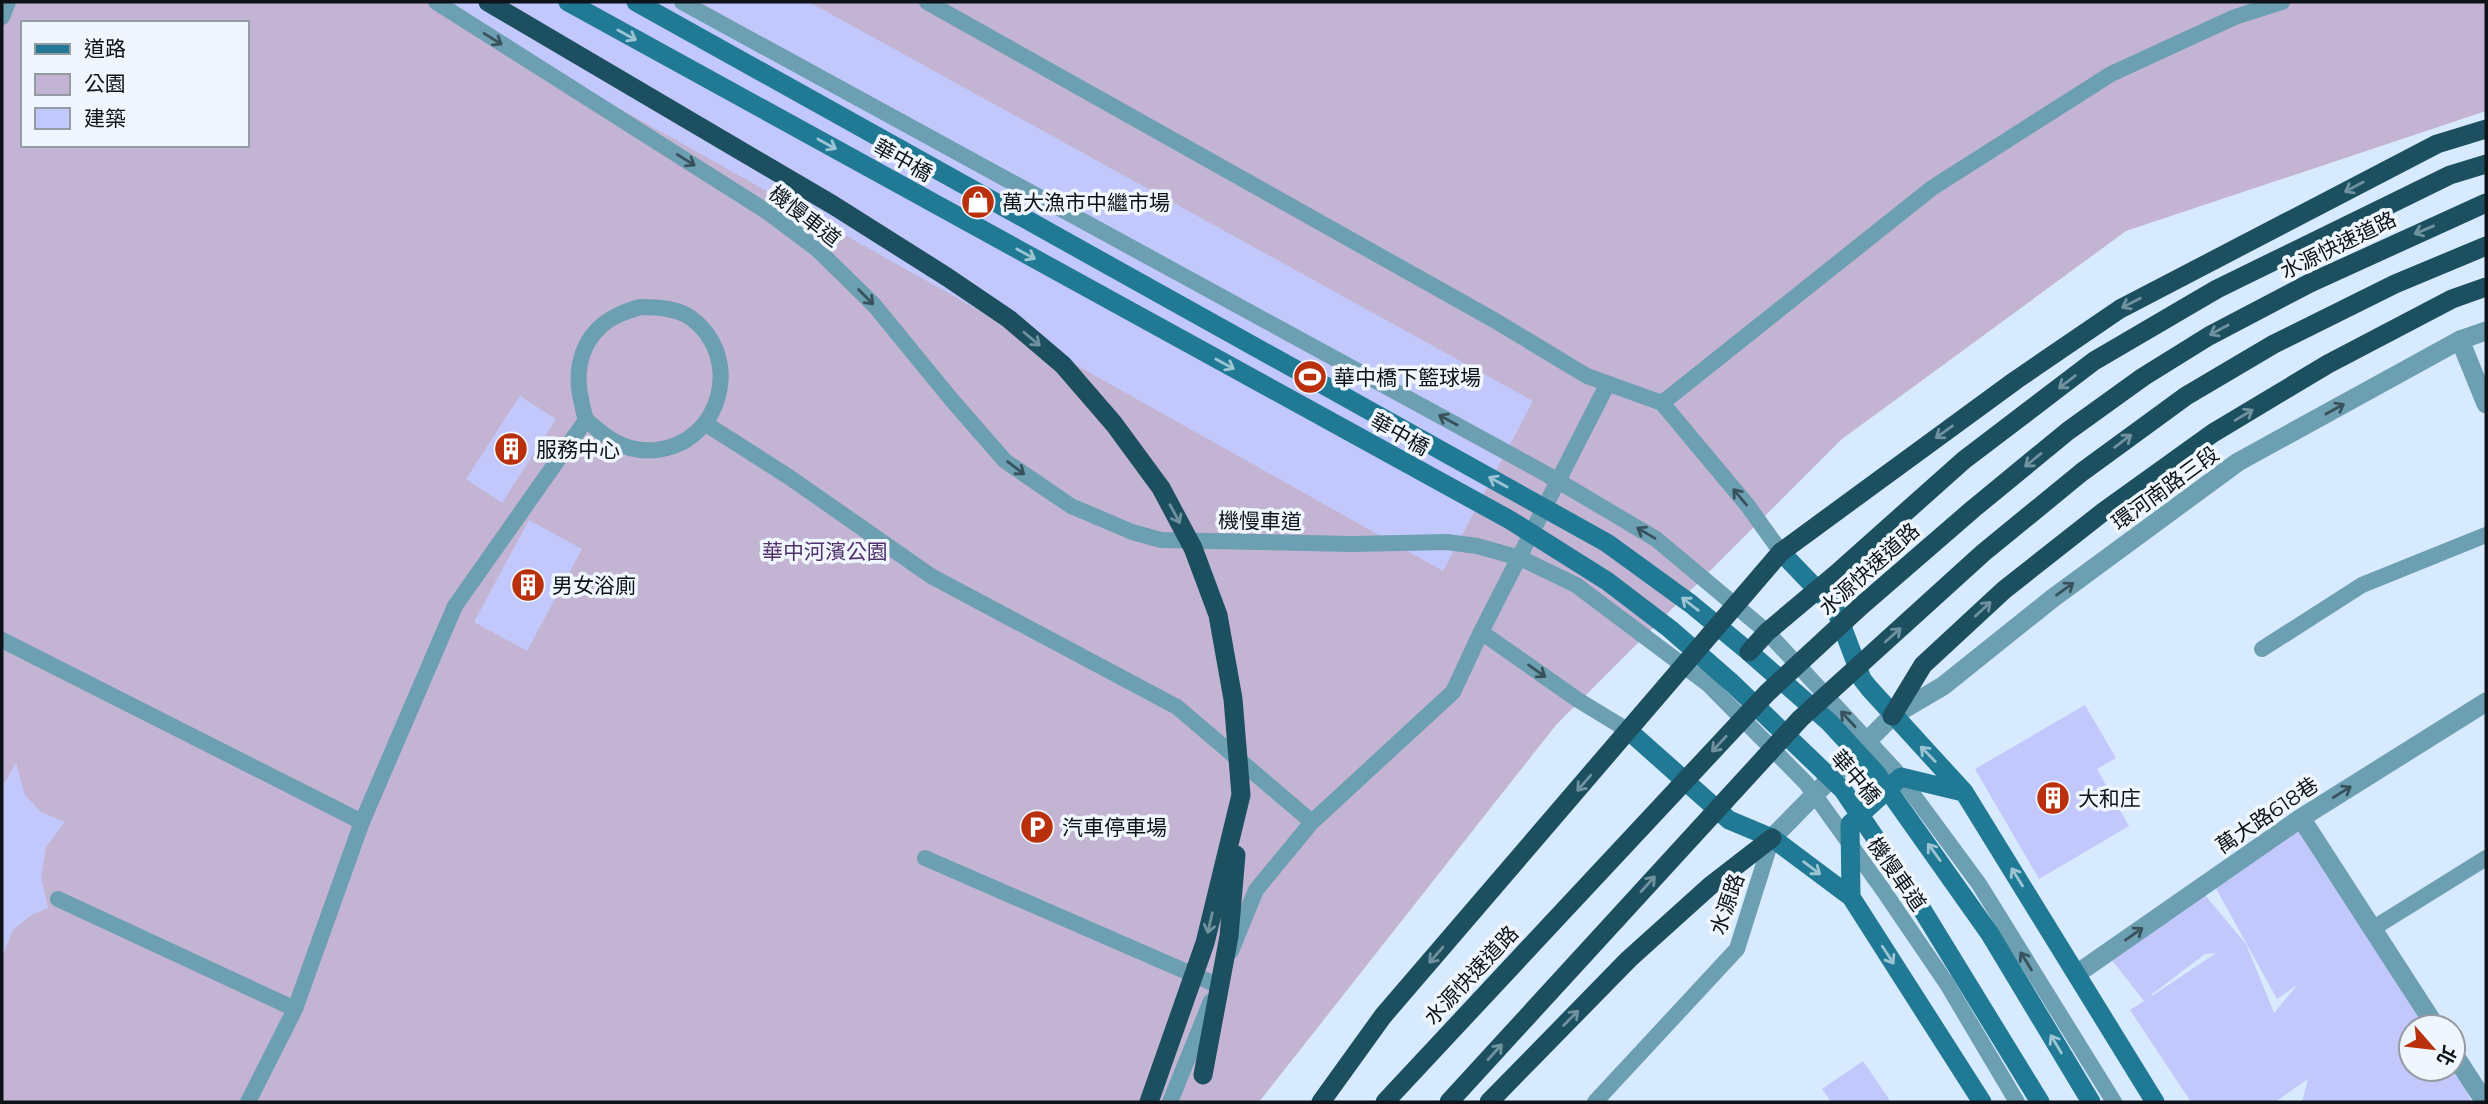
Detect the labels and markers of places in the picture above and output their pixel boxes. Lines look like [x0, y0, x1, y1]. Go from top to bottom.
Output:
shop icon: 萬大漁市中繼市場 [959, 183, 997, 221]
place label: 萬大漁市中繼市場 [1002, 190, 1170, 215]
sports icon: 華中橋下籃球場 [1291, 358, 1329, 396]
place label: 華中橋下籃球場 [1334, 365, 1481, 390]
building icon: 服務中心 [492, 430, 530, 468]
place label: 服務中心 [536, 437, 620, 462]
building icon: 男女浴廁 [509, 566, 547, 604]
place label: 男女浴廁 [552, 573, 636, 598]
building icon: 大和庄 [2034, 779, 2072, 817]
place label: 大和庄 [2078, 786, 2141, 811]
parking icon: 汽車停車場 [1018, 808, 1056, 846]
place label: 汽車停車場 [1062, 815, 1167, 840]

